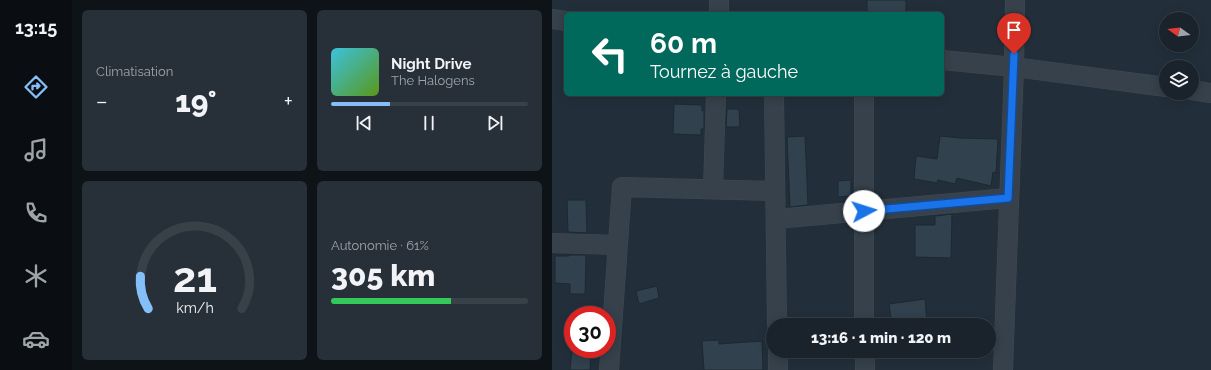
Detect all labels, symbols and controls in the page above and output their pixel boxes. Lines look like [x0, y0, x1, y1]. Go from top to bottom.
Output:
north arrow [1159, 12, 1199, 52]
map controls [1159, 12, 1199, 100]
pin [997, 13, 1031, 54]
text: 13:15 [15, 17, 57, 38]
icon: arrive [1003, 19, 1025, 41]
text: 60 m [650, 27, 717, 60]
icon: left [584, 28, 636, 80]
text: Night Drive [391, 55, 471, 73]
button: layers [1159, 60, 1199, 100]
text: Tournez à gauche [650, 61, 798, 82]
text: Climatisation [96, 64, 173, 79]
icon: directions [22, 73, 50, 101]
text: The Halogens [391, 73, 475, 88]
text: 19° [175, 84, 216, 119]
text: − [96, 88, 108, 114]
text: + [284, 88, 293, 114]
icon: previous [353, 112, 375, 134]
icon: pause [418, 112, 440, 134]
icon: next [484, 112, 506, 134]
icon: music [22, 136, 50, 164]
position arrow [843, 190, 885, 232]
icon: phone [22, 199, 50, 227]
text: Autonomie · 61% [331, 238, 429, 253]
text: 21 [172, 252, 217, 301]
text: 305 km [331, 258, 435, 293]
icon: climate [22, 262, 50, 290]
text: km/h [176, 299, 213, 315]
speed limit sign: 30 [564, 306, 616, 358]
icon: car [22, 325, 50, 353]
text: 13:16 · 1 min · 120 m [811, 329, 951, 347]

